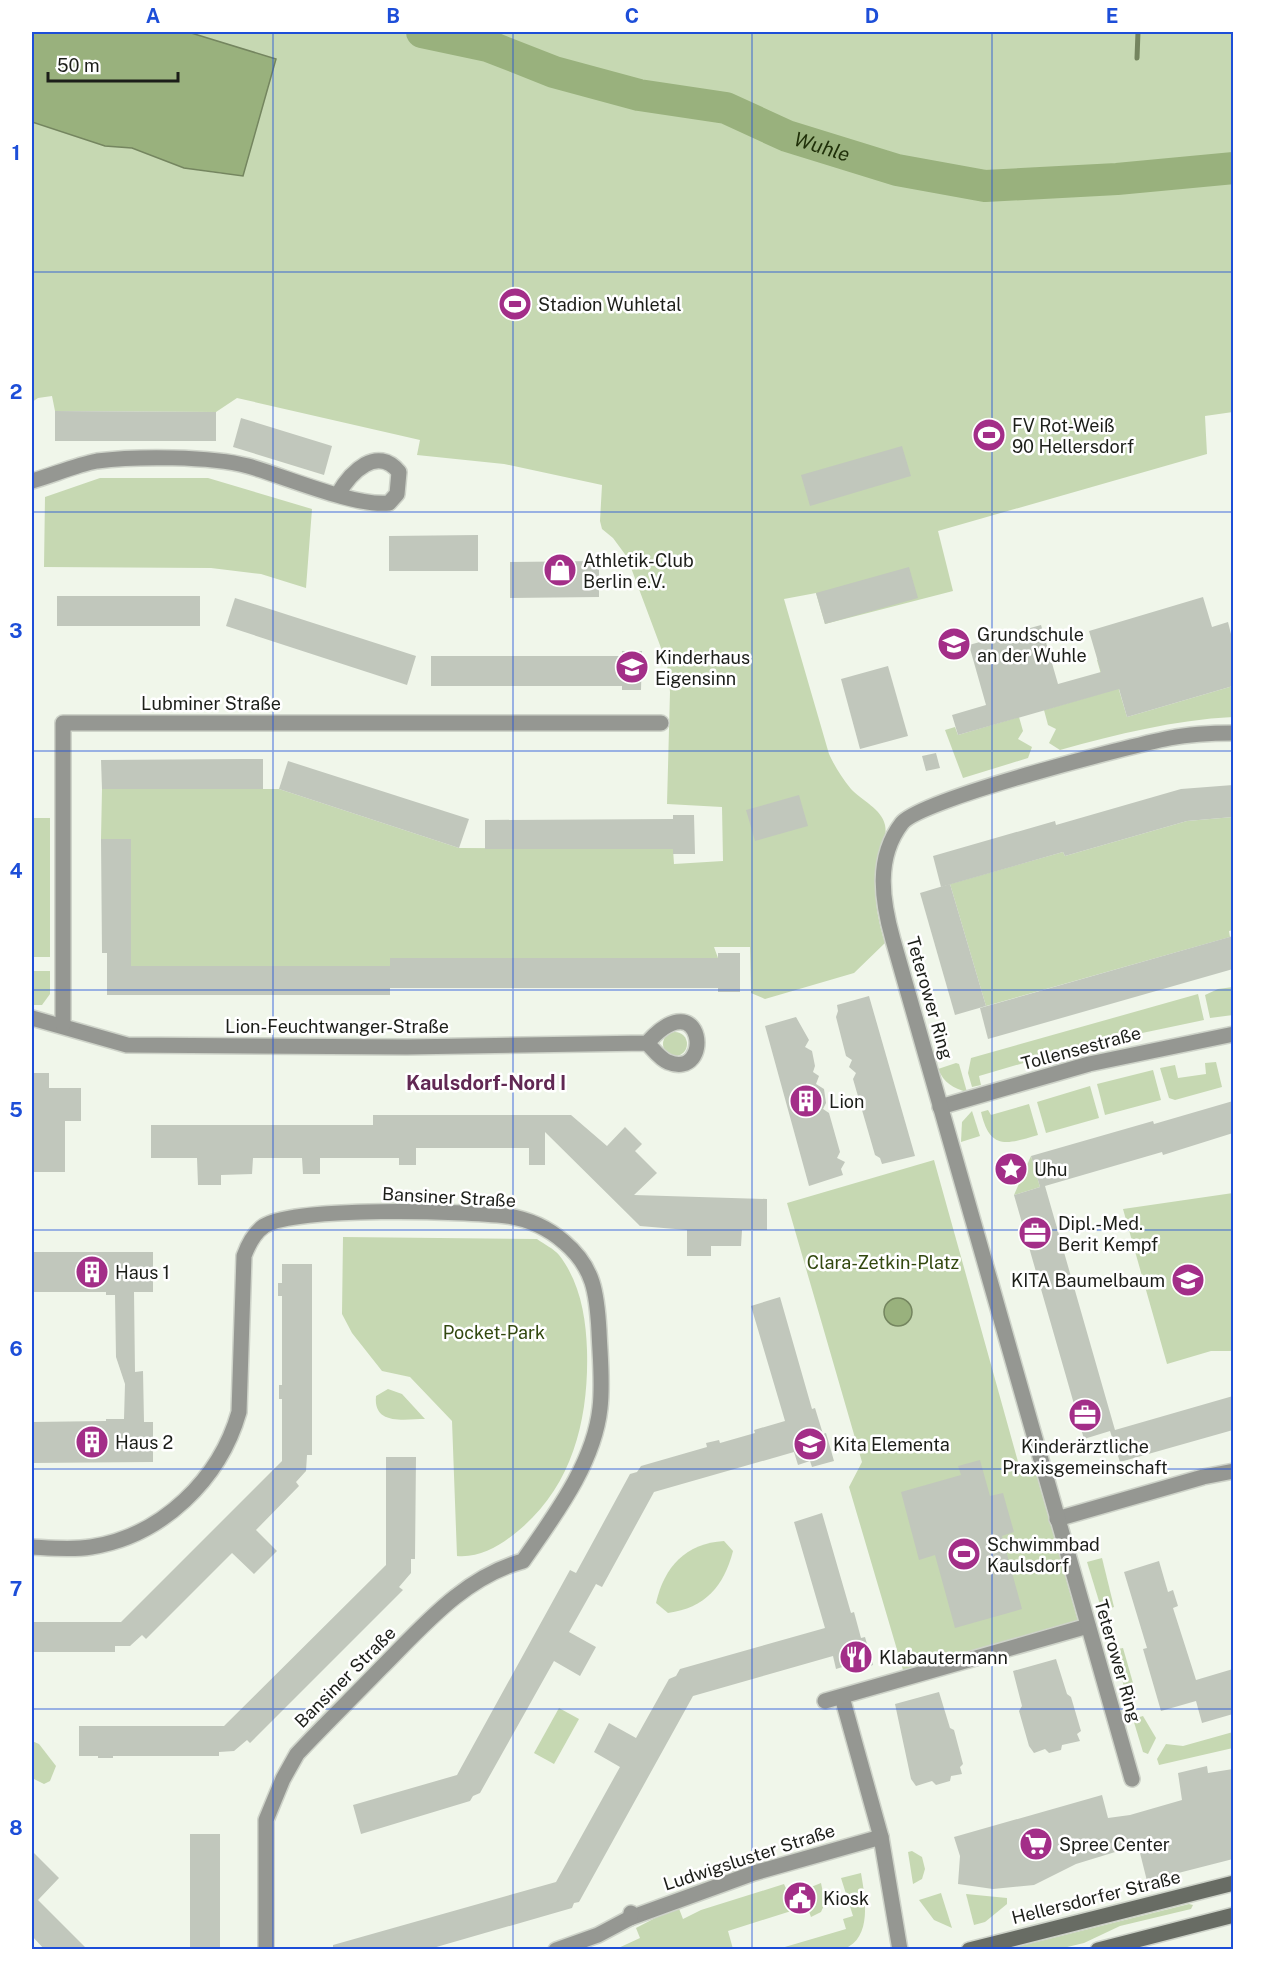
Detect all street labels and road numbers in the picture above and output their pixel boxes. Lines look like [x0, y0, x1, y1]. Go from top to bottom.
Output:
street label: Lubminer Straße [141, 693, 281, 714]
street label: Teterower Ring [902, 934, 958, 1062]
street label: Lion-Feuchtwanger-Straße [225, 1016, 449, 1037]
street label: Tollensestraße [1019, 1022, 1143, 1074]
street label: Bansiner Straße [381, 1183, 517, 1211]
street label: Teterower Ring [1090, 1597, 1146, 1725]
street label: Bansiner Straße [290, 1622, 400, 1732]
street label: Ludwigsluster Straße [661, 1819, 837, 1895]
street label: Hellersdorfer Straße [1009, 1866, 1183, 1928]

